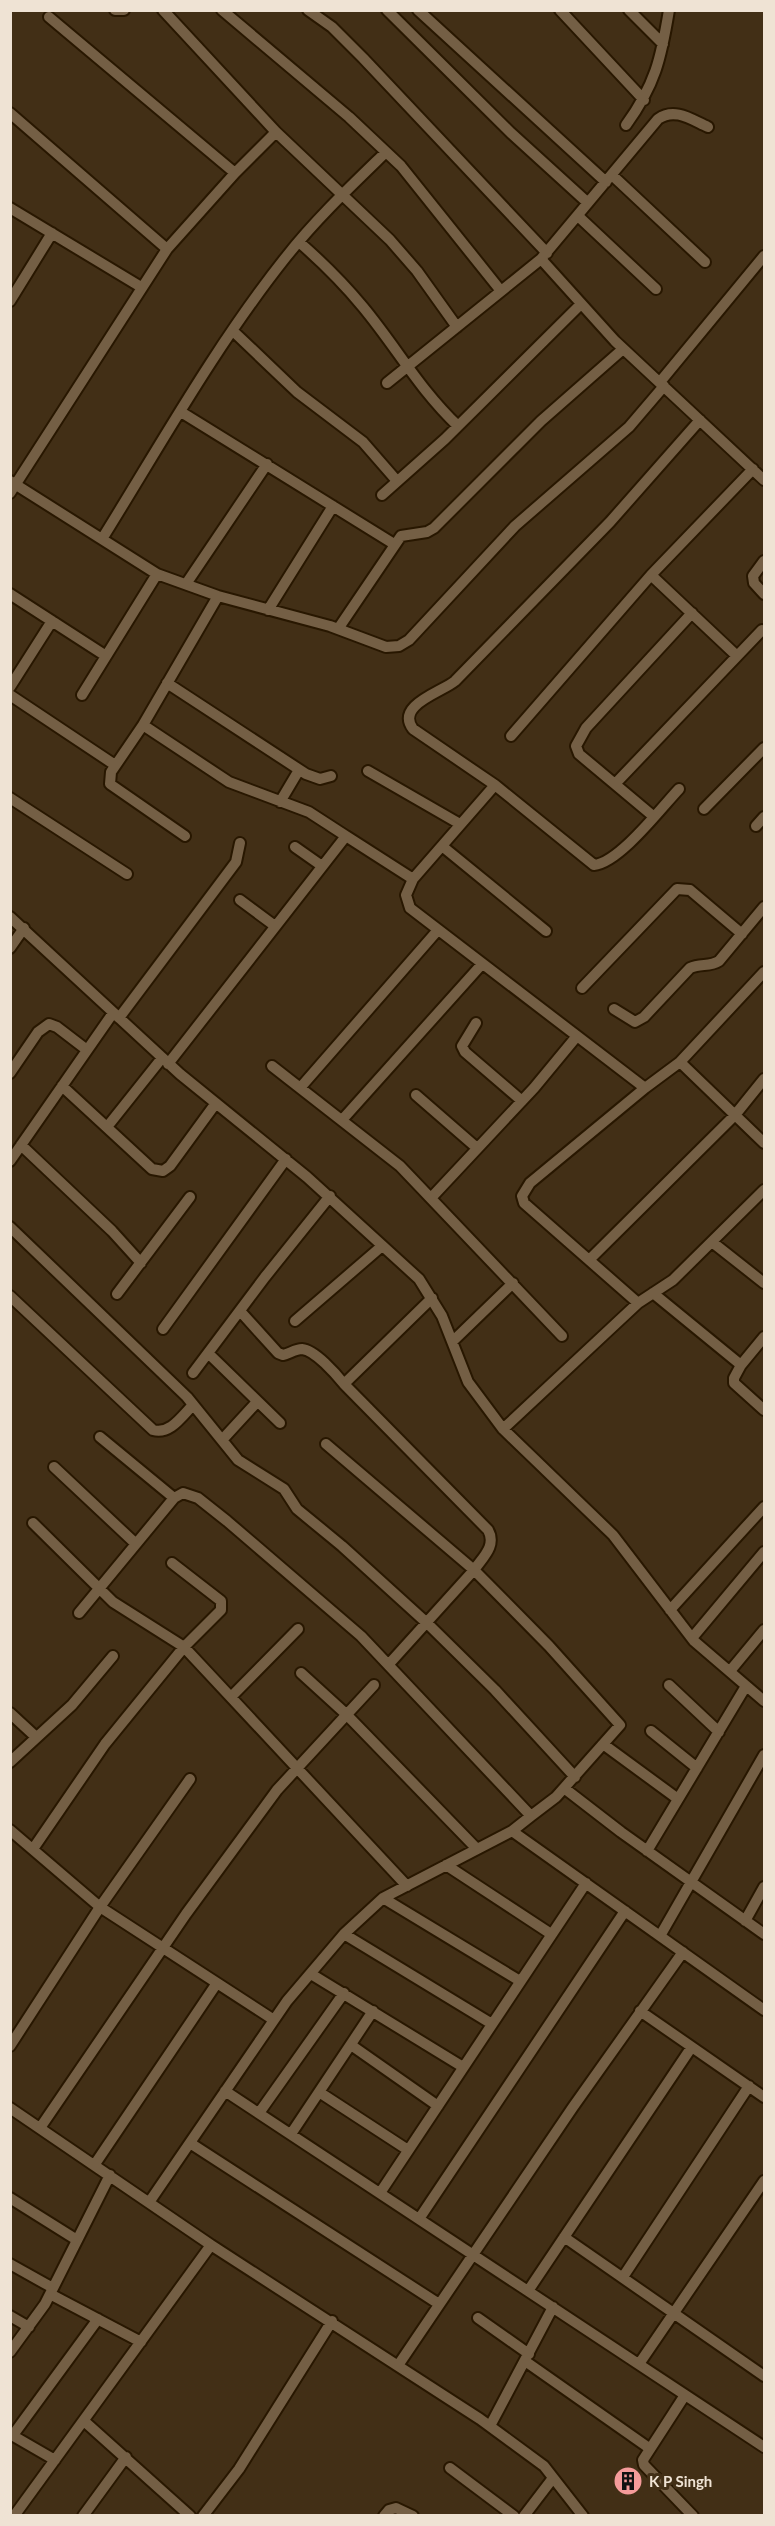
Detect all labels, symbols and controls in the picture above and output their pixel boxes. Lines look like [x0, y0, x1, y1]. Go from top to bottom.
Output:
building icon: K P Singh [612, 2465, 644, 2497]
place label: K P Singh [649, 2472, 712, 2490]

